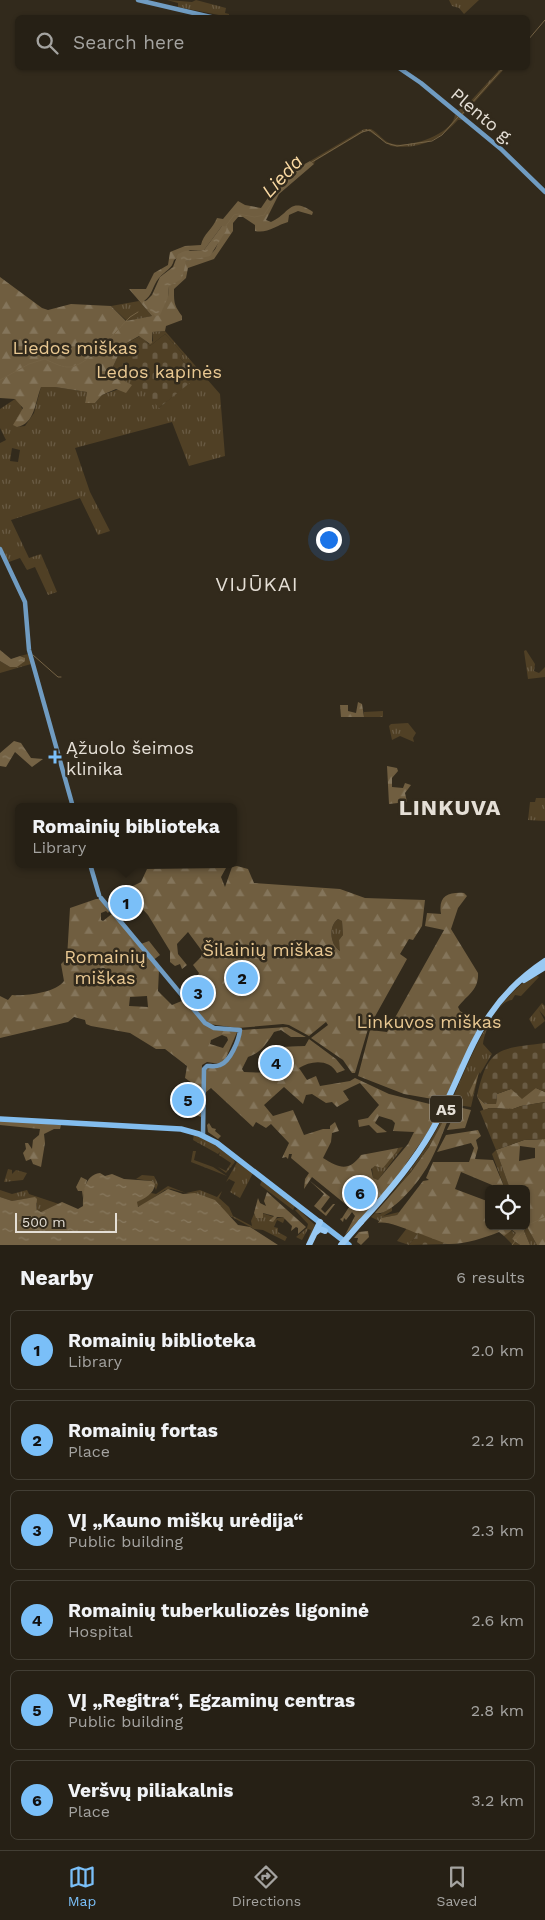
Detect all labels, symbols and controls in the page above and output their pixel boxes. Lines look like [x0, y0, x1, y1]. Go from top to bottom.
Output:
search box [15, 15, 530, 70]
icon: search [33, 29, 61, 57]
text: Search here [73, 31, 184, 54]
street label: Plento g. [447, 83, 519, 149]
water label: Lieda [256, 150, 308, 202]
park label: Liedos miškas [13, 337, 137, 358]
park label: Ledos kapinės [96, 361, 222, 382]
your location [316, 527, 342, 553]
district label: VIJŪKAI [215, 572, 299, 596]
place label: Ąžuolo šeimos klinika [66, 737, 194, 779]
marker: Ąžuolo šeimos klinika [48, 750, 62, 764]
district label: LINKUVA [399, 795, 501, 820]
popup [15, 803, 237, 868]
text: Romainių biblioteka [32, 815, 220, 838]
text: Library [32, 838, 86, 857]
pin: 1 [110, 884, 142, 922]
park label: Šilainių miškas [202, 939, 334, 960]
park label: Romainių miškas [64, 946, 146, 988]
pin: 2 [226, 959, 258, 997]
pin: 3 [182, 974, 214, 1012]
park label: Linkuvos miškas [357, 1011, 501, 1032]
pin: 4 [260, 1044, 292, 1082]
pin: 5 [172, 1081, 204, 1119]
road number: A5 [430, 1096, 462, 1122]
pin: 6 [344, 1174, 376, 1212]
map controls [485, 1185, 530, 1230]
button: locate [485, 1185, 530, 1230]
scale bar [15, 1210, 118, 1233]
text: 500 m [22, 1214, 66, 1230]
text: Nearby [20, 1265, 93, 1290]
text: 6 results [456, 1268, 525, 1287]
text: Romainių biblioteka [68, 1329, 256, 1352]
text: 1 [34, 1341, 40, 1360]
text: 2.0 km [471, 1341, 524, 1360]
text: Library [68, 1352, 122, 1371]
text: Romainių fortas [68, 1419, 218, 1442]
text: 2 [32, 1431, 42, 1450]
text: 2.2 km [471, 1431, 524, 1450]
text: Place [68, 1442, 110, 1461]
text: VĮ „Kauno miškų urėdija“ [68, 1509, 304, 1532]
text: 3 [32, 1521, 42, 1540]
text: 2.3 km [471, 1521, 524, 1540]
text: Public building [68, 1532, 183, 1551]
text: Romainių tuberkuliozės ligoninė [68, 1599, 369, 1622]
text: 4 [32, 1611, 42, 1630]
text: 2.6 km [471, 1611, 524, 1630]
text: Hospital [68, 1622, 133, 1641]
text: VĮ „Regitra“, Egzaminų centras [68, 1689, 355, 1712]
text: 5 [32, 1701, 42, 1720]
text: 2.8 km [471, 1701, 524, 1720]
text: Public building [68, 1712, 183, 1731]
text: Veršvų piliakalnis [68, 1779, 233, 1802]
text: 6 [32, 1791, 42, 1810]
text: 3.2 km [471, 1791, 524, 1810]
text: Place [68, 1802, 110, 1821]
tab: Map [68, 1863, 96, 1909]
tab: Directions [232, 1863, 301, 1909]
tab: Saved [437, 1863, 477, 1909]

